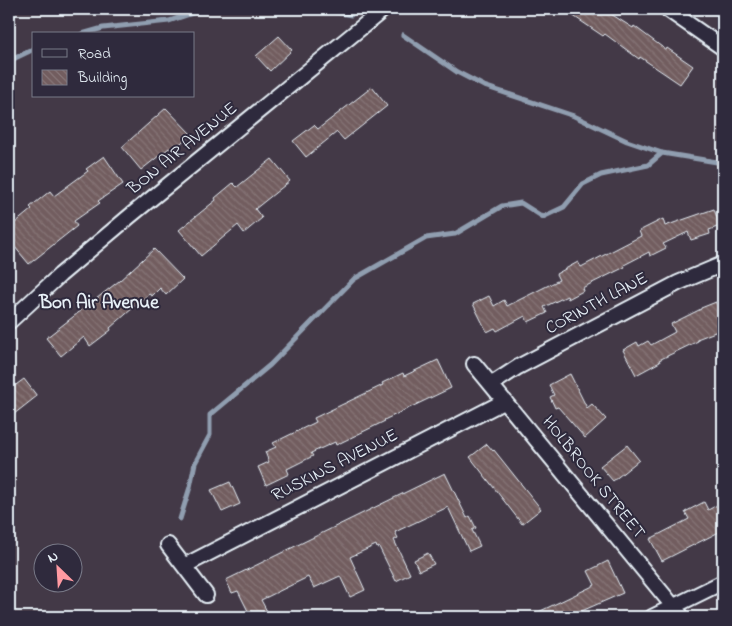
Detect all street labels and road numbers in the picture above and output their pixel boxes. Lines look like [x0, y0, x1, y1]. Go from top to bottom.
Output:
street label: BON AIR AVENUE [121, 96, 244, 202]
street label: CORINTH LANE [541, 266, 653, 342]
street label: HOLBROOK STREET [535, 411, 651, 545]
street label: RUSKINS AVENUE [267, 423, 403, 509]

